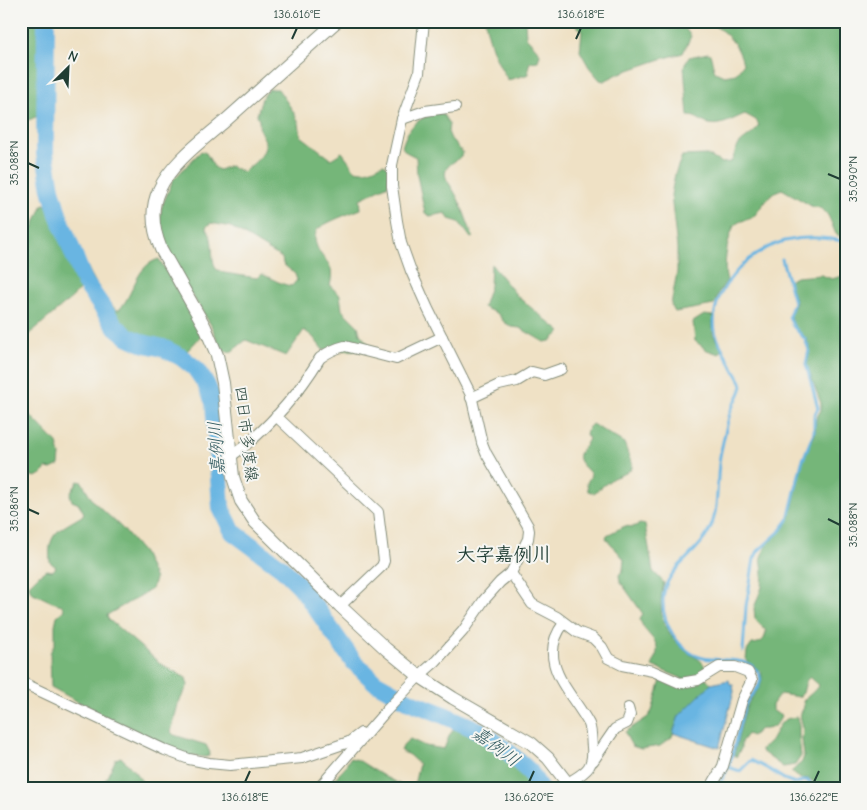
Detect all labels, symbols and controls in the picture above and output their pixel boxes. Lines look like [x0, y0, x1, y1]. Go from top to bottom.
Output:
text: 136.616°E [273, 7, 321, 21]
text: 136.618°E [558, 7, 604, 21]
north arrow [42, 42, 92, 92]
text: N [65, 47, 81, 66]
text: 35.088°N [7, 141, 21, 185]
text: 35.090°N [846, 156, 860, 202]
street label: 四日市多度線 [231, 385, 261, 483]
water label: 嘉例川 [205, 420, 229, 476]
text: 35.086°N [7, 486, 21, 532]
text: 35.088°N [846, 503, 860, 547]
district label: 大字嘉例川 [456, 544, 552, 566]
water label: 嘉例川 [468, 723, 524, 771]
text: 136.618°E [222, 790, 268, 804]
text: 136.620°E [504, 790, 554, 804]
text: 136.622°E [790, 790, 838, 804]

